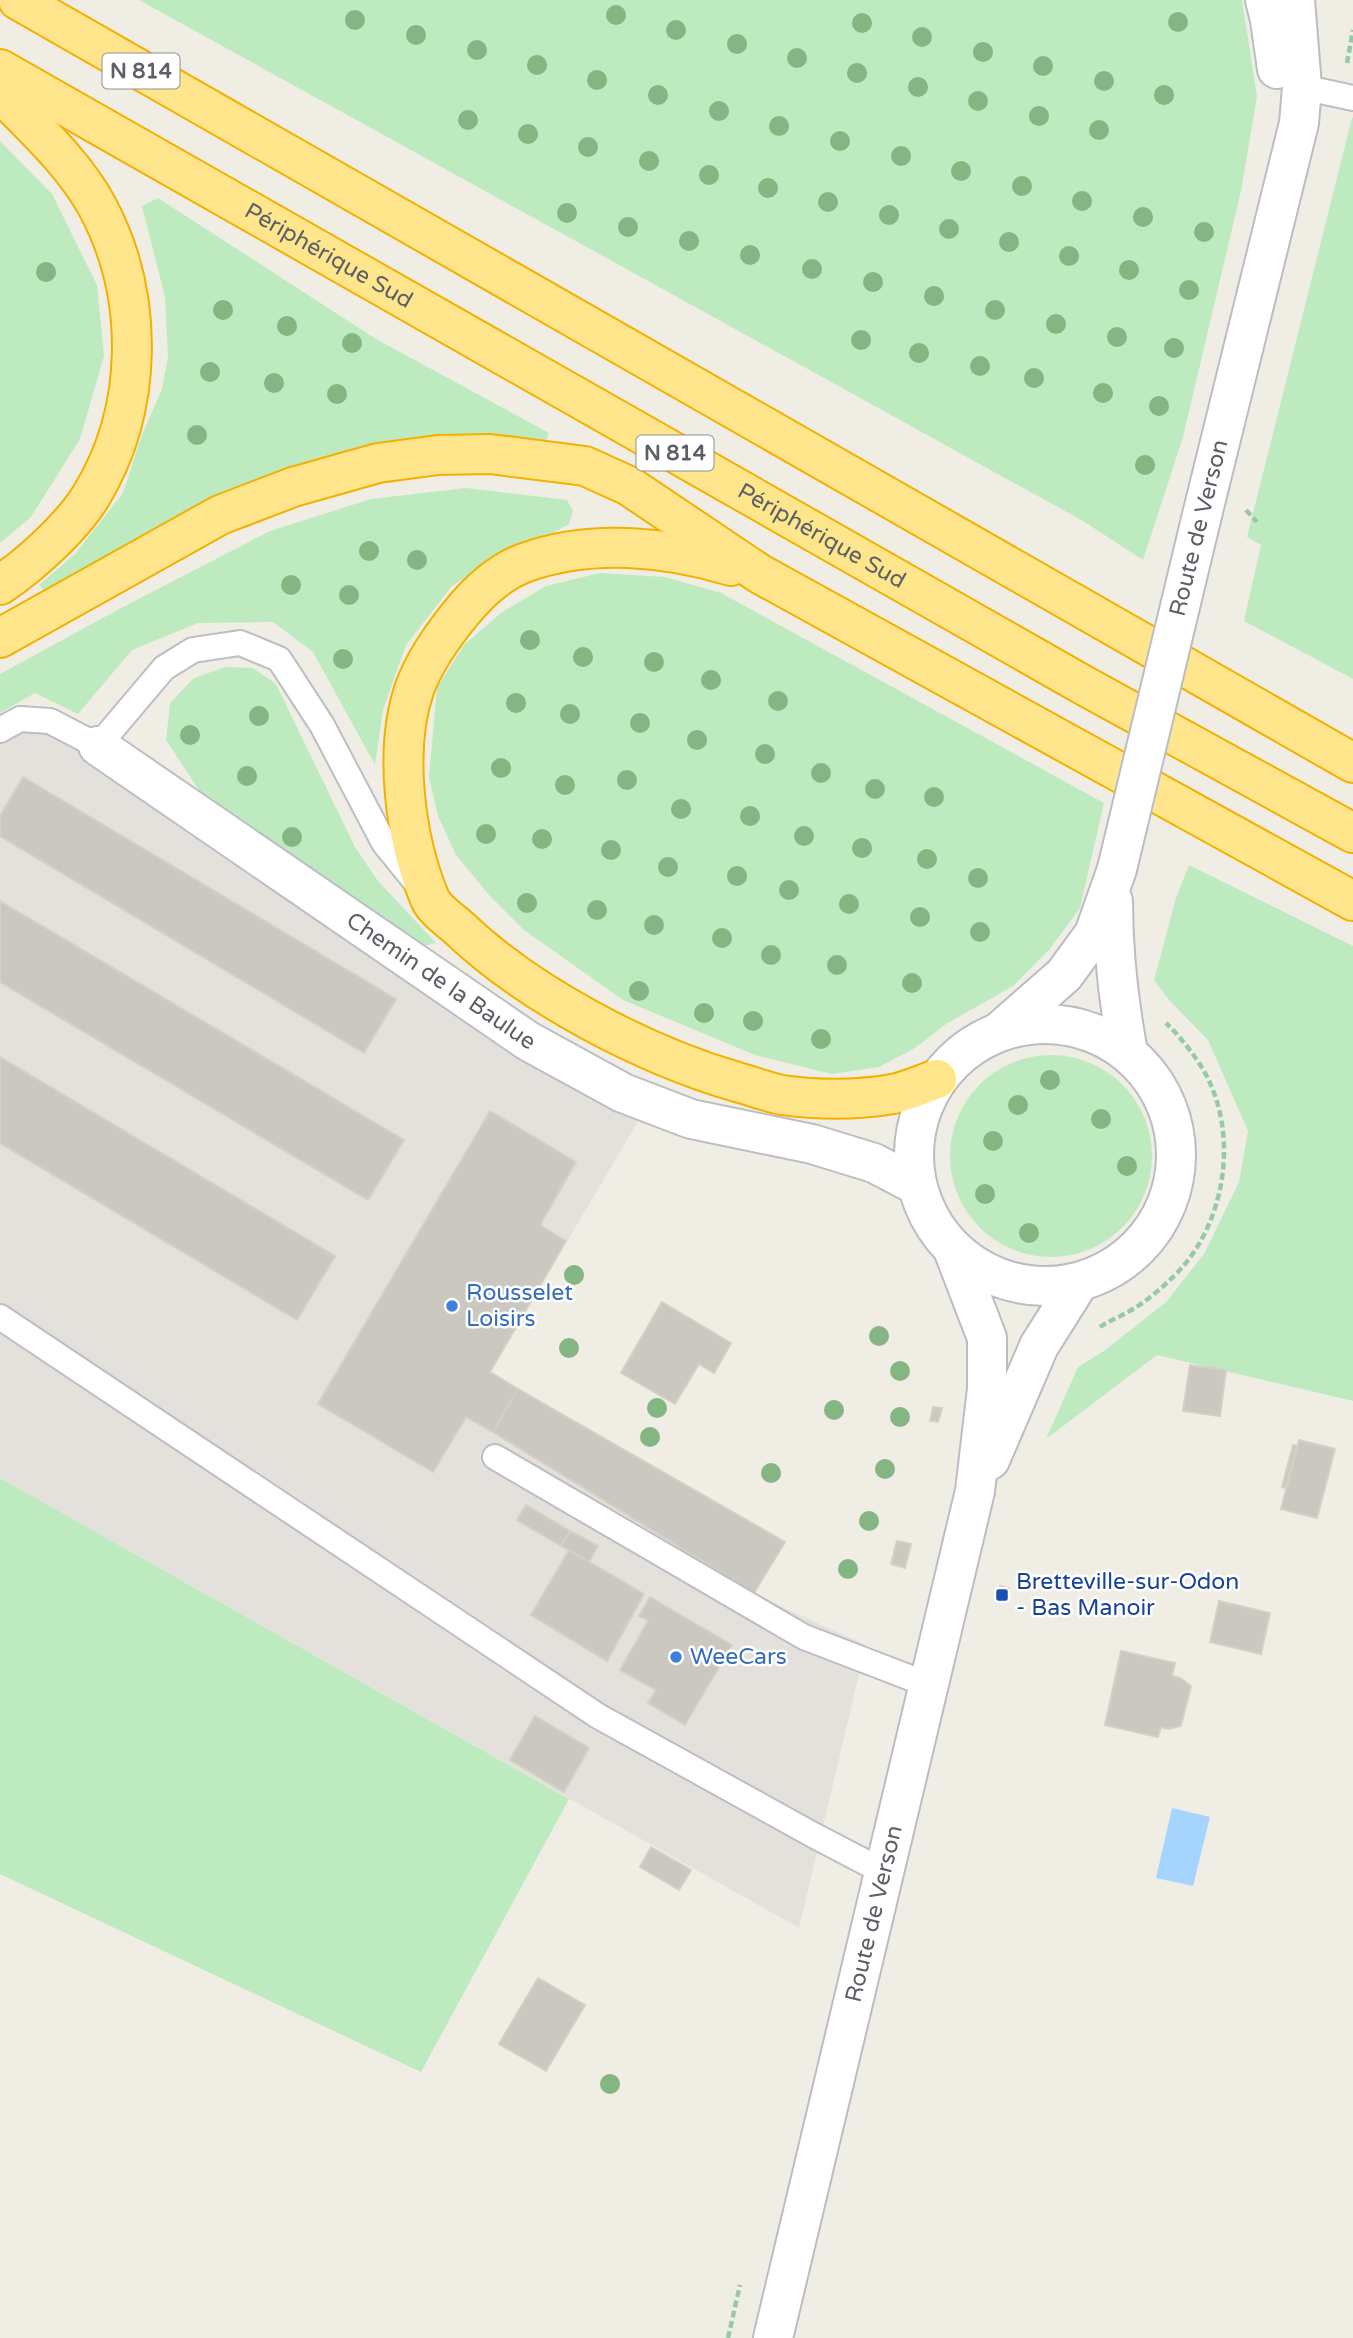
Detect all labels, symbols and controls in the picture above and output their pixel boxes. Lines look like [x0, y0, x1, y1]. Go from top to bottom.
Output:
road number: N 814 [102, 54, 180, 88]
street label: Périphérique Sud [240, 197, 418, 315]
road number: N 814 [636, 435, 714, 470]
street label: Route de Verson [1164, 437, 1234, 619]
street label: Périphérique Sud [732, 477, 910, 595]
street label: Chemin de la Baulue [341, 907, 541, 1056]
place label: Rousselet Loisirs [466, 1279, 573, 1333]
marker: Rousselet Loisirs [444, 1298, 460, 1314]
place label: Bretteville-sur-Odon - Bas Manoir [1016, 1568, 1239, 1622]
marker: Bretteville-sur-Odon - Bas Manoir [994, 1587, 1010, 1603]
place label: WeeCars [690, 1643, 787, 1671]
marker: WeeCars [668, 1649, 684, 1665]
street label: Route de Verson [840, 1823, 909, 2005]

